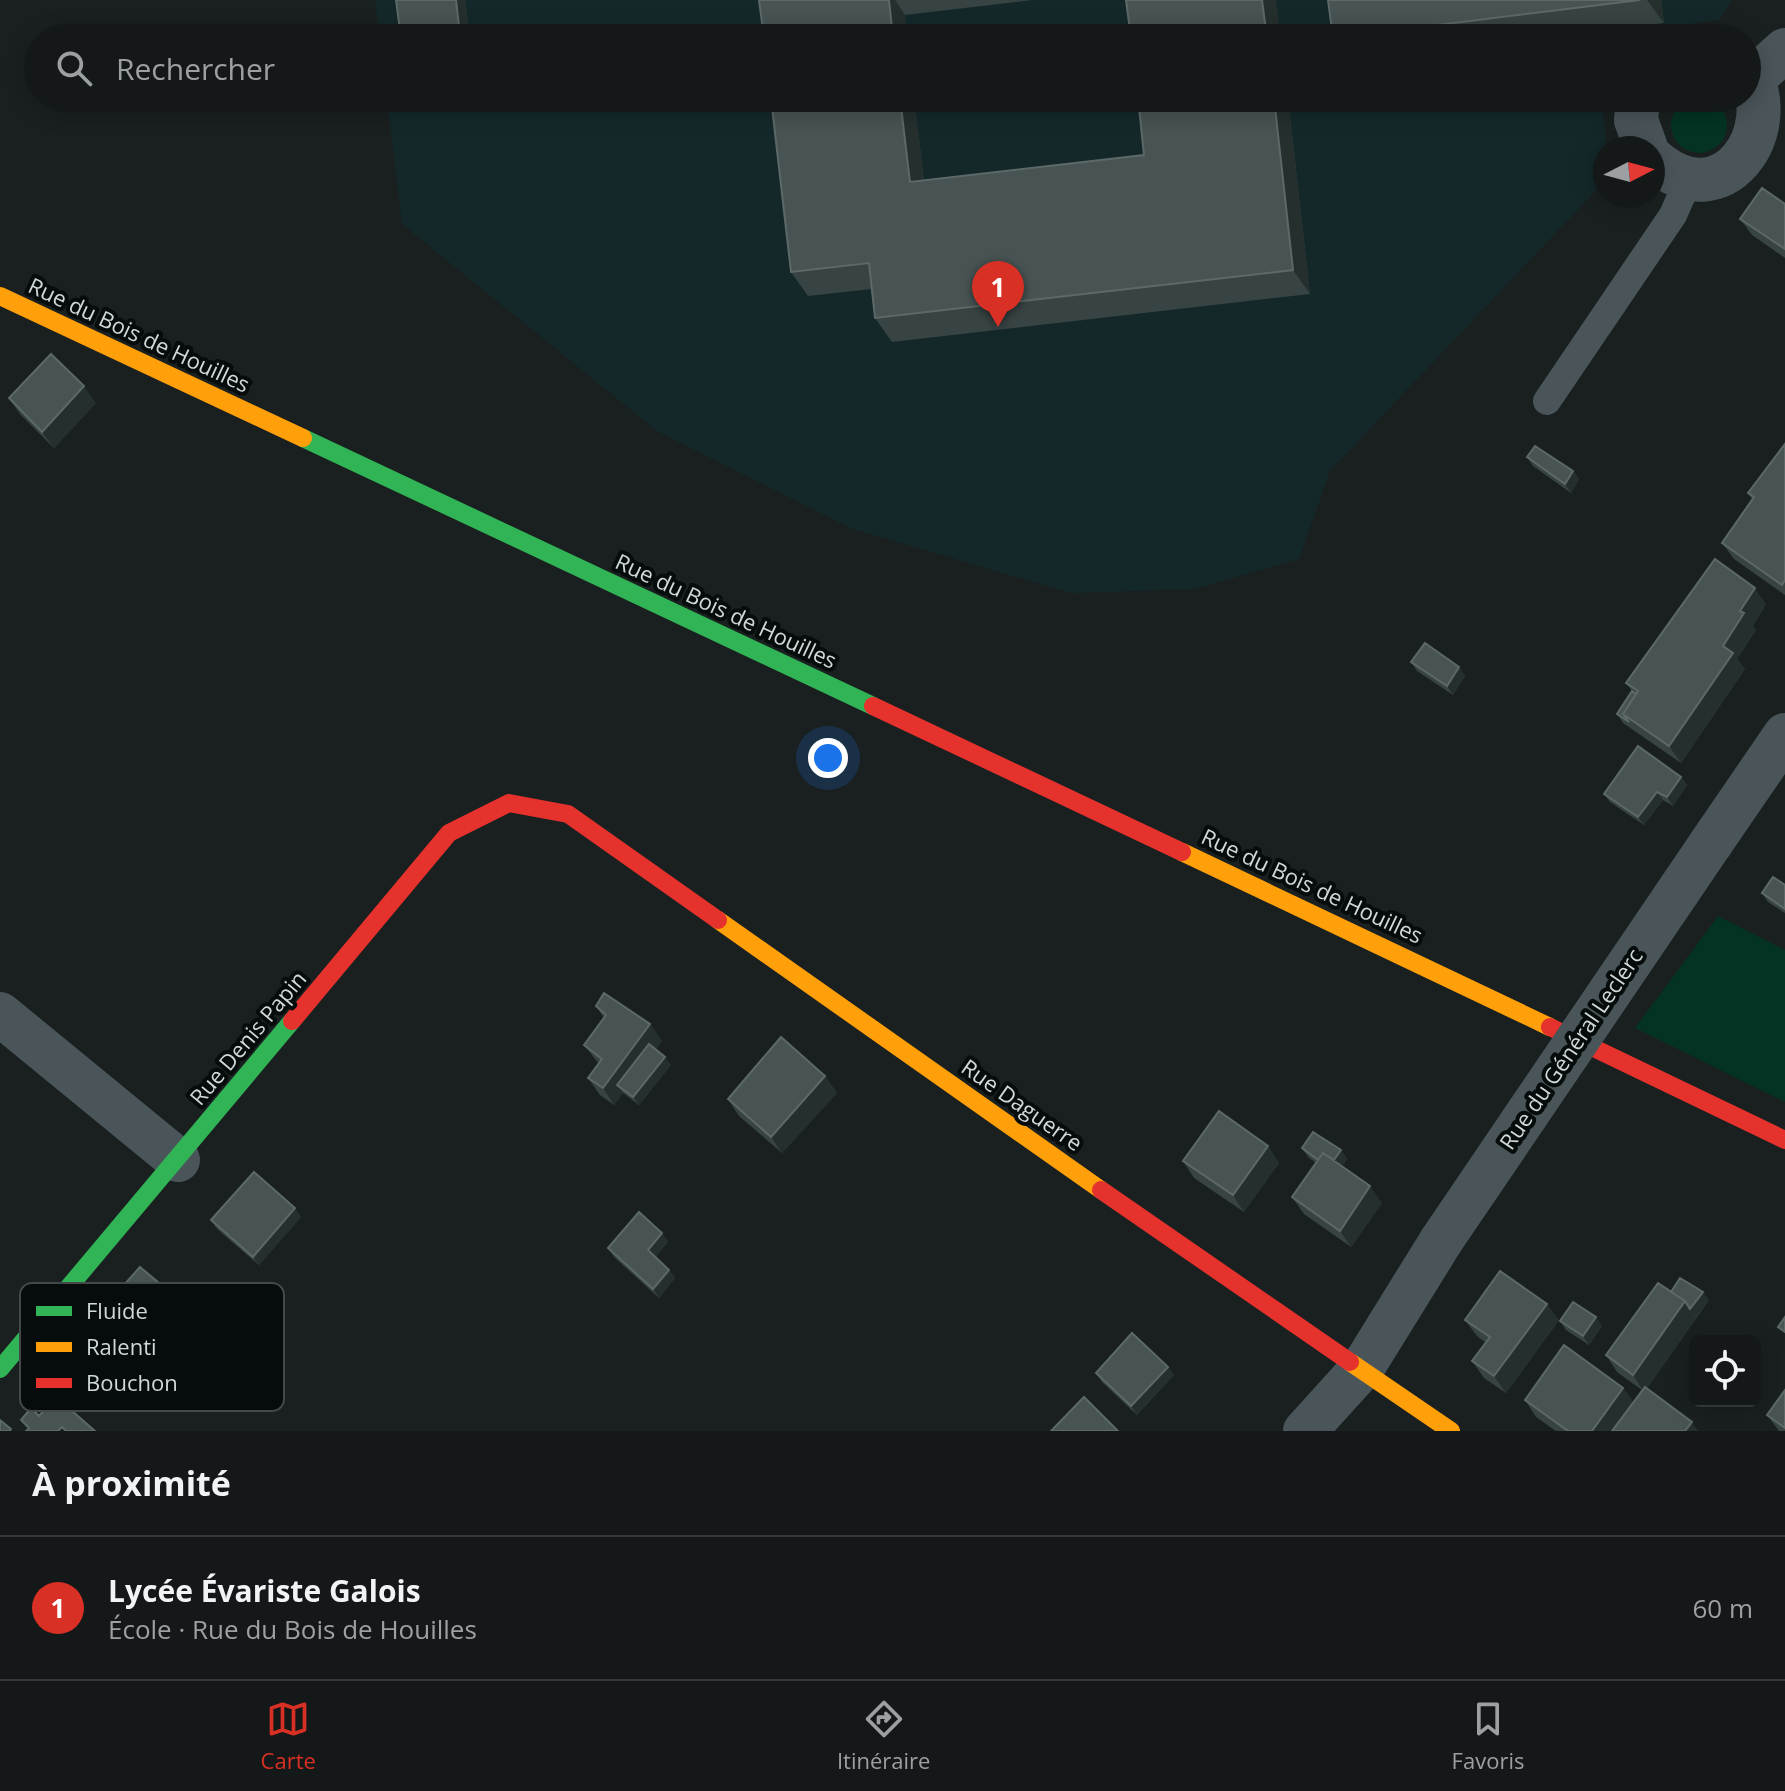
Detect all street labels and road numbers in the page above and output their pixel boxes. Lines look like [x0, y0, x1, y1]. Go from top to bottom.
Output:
street label: Rue du Bois de Houilles [24, 270, 255, 399]
street label: Rue du Bois de Houilles [611, 546, 842, 675]
street label: Rue du Bois de Houilles [1197, 821, 1428, 950]
street label: Rue du Général Leclerc [1492, 942, 1649, 1155]
street label: Rue Denis Papin [182, 964, 312, 1111]
street label: Rue Daguerre [956, 1051, 1089, 1157]

